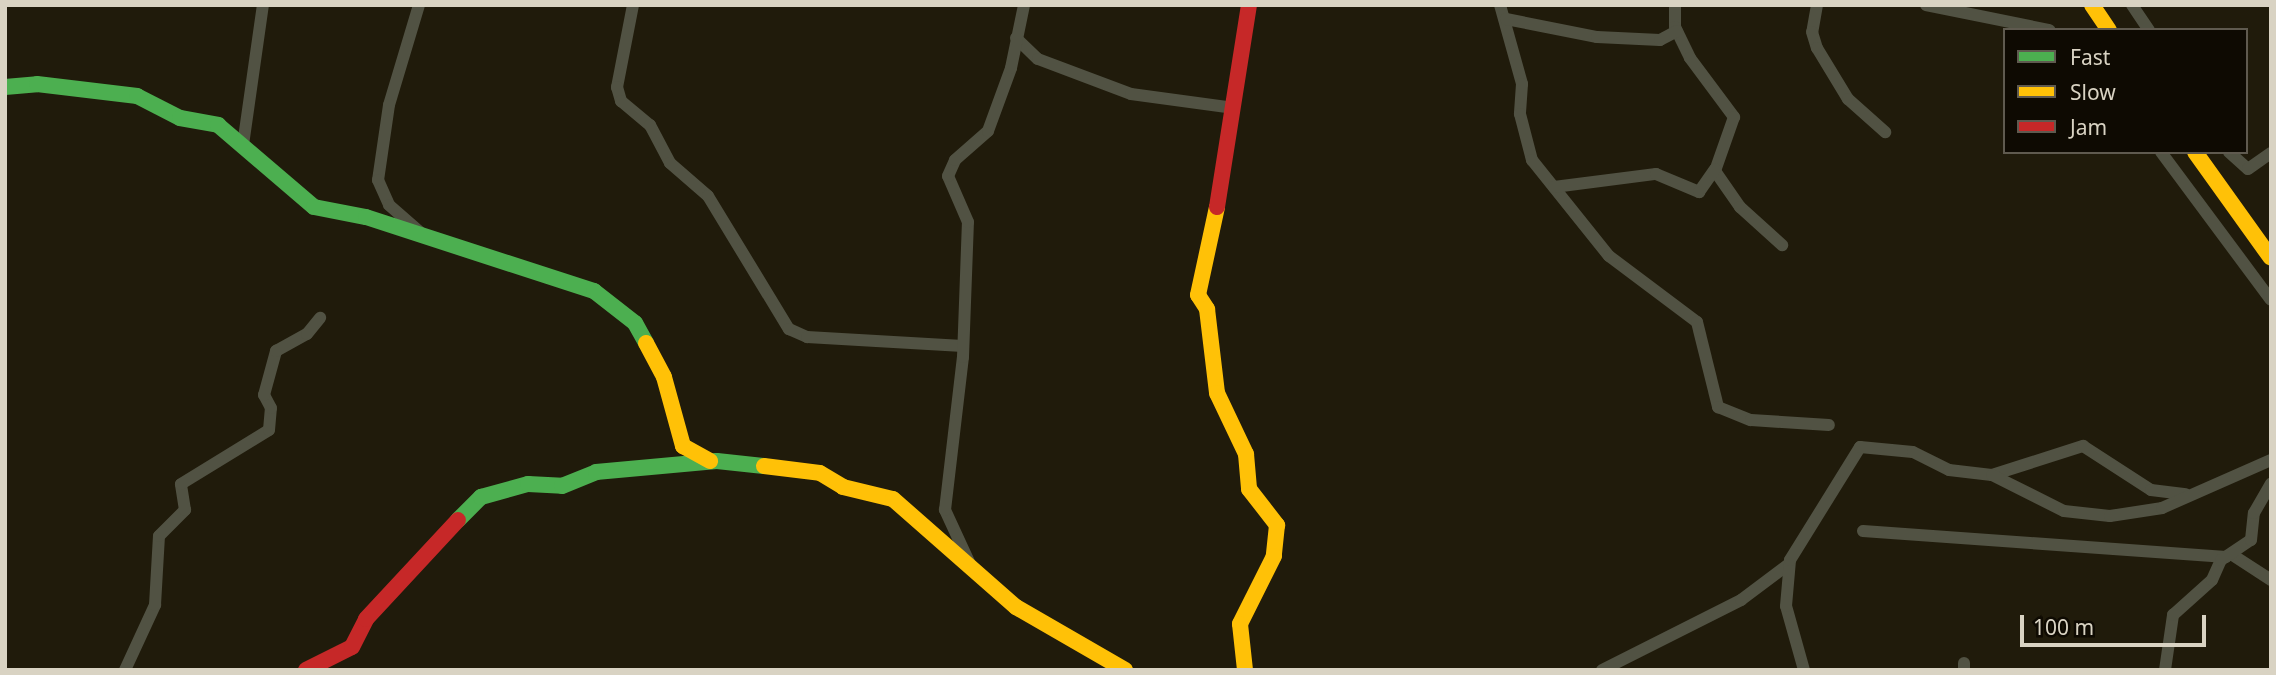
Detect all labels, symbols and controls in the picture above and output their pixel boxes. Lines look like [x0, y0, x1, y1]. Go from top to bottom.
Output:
legend [2003, 28, 2248, 154]
text: Fast [2070, 43, 2110, 71]
text: Slow [2070, 78, 2116, 106]
text: Jam [2070, 113, 2107, 141]
scale bar [2024, 602, 2210, 646]
text: 100 m [2033, 613, 2094, 641]

